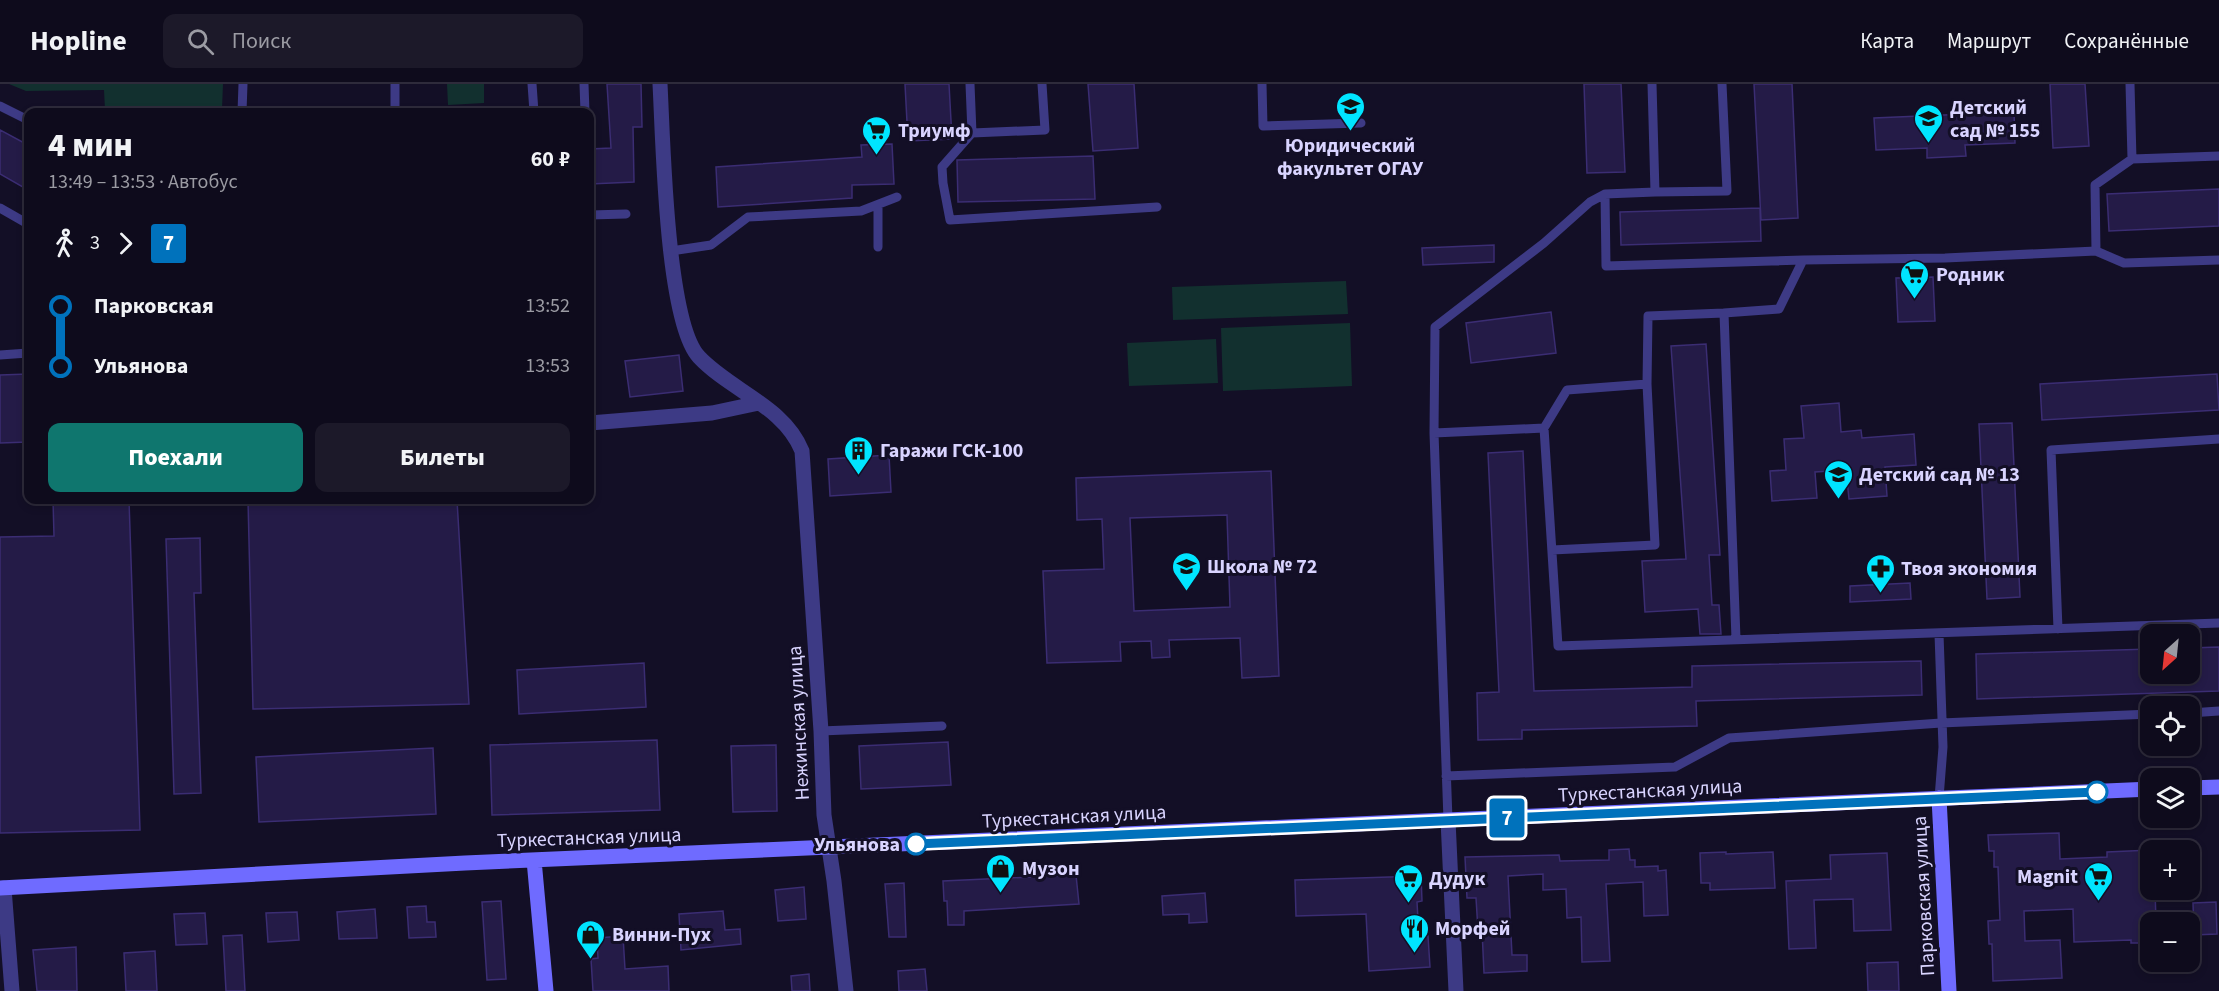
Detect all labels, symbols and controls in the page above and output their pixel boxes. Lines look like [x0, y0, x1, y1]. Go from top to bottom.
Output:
search box [163, 14, 583, 68]
text: Hopline [30, 21, 127, 61]
icon: search [184, 25, 217, 58]
text: Поиск [232, 25, 291, 57]
text: Карта [1860, 26, 1914, 56]
text: Маршрут [1947, 26, 2031, 56]
text: Сохранённые [2064, 26, 2189, 56]
school or university icon: Юридический факультет ОГАУ [1334, 91, 1366, 133]
place label: Детский сад № 155 [1950, 94, 2040, 145]
school or university icon: Детский сад № 155 [1913, 102, 1945, 144]
supermarket icon: Триумф [861, 114, 893, 156]
place label: Триумф [898, 117, 971, 145]
text: 4 мин [48, 122, 133, 169]
place label: Юридический факультет ОГАУ [1277, 132, 1424, 183]
text: 60 ₽ [531, 143, 570, 175]
text: 13:49 – 13:53 · Автобус [48, 168, 238, 196]
icon: walk [48, 227, 81, 260]
icon: forward [109, 227, 142, 260]
text: 7 [163, 228, 174, 258]
text: 3 [90, 229, 100, 257]
supermarket icon: Родник [1899, 258, 1931, 300]
place label: Родник [1936, 261, 2005, 289]
text: Парковская [94, 290, 214, 322]
text: 13:52 [525, 292, 570, 320]
text: Ульянова [94, 350, 188, 382]
text: 13:53 [525, 352, 570, 380]
button: Поехали [48, 423, 303, 492]
button: Билеты [315, 423, 570, 492]
building icon: Гаражи ГСК-100 [843, 434, 875, 476]
place label: Гаражи ГСК-100 [880, 437, 1023, 465]
school or university icon: Детский сад № 13 [1822, 458, 1854, 500]
place label: Детский сад № 13 [1859, 461, 2020, 489]
school or university icon: Школа № 72 [1170, 550, 1202, 592]
pharmacy icon: Твоя экономия [1864, 552, 1896, 594]
place label: Школа № 72 [1207, 553, 1317, 581]
place label: Твоя экономия [1901, 555, 2037, 583]
north arrow [2140, 624, 2200, 684]
map controls [2140, 624, 2200, 972]
street label: Нежинская улица [781, 645, 817, 801]
button: locate [2140, 696, 2200, 756]
button: layers [2140, 768, 2200, 828]
street label: Туркестанская улица [1557, 772, 1743, 810]
unlabelled marker [2086, 781, 2108, 803]
street label: Туркестанская улица [981, 798, 1167, 836]
line badge: 7 [1488, 798, 1526, 838]
text: 7 [1501, 803, 1513, 833]
street label: Парковская улица [1906, 815, 1942, 977]
street label: Туркестанская улица [496, 821, 682, 855]
place label: Ульянова [814, 831, 900, 859]
marker: Ульянова [905, 833, 927, 855]
button: + [2140, 840, 2200, 900]
shop icon: Музон [985, 852, 1017, 894]
place label: Музон [1022, 855, 1080, 883]
supermarket icon: Magnit [2083, 860, 2115, 902]
supermarket icon: Дудук [1392, 862, 1424, 904]
place label: Magnit [2017, 863, 2078, 891]
place label: Дудук [1429, 865, 1485, 893]
restaurant icon: Морфей [1398, 912, 1430, 954]
button: − [2140, 912, 2200, 972]
place label: Морфей [1435, 915, 1510, 943]
shop icon: Винни-Пух [575, 918, 607, 960]
place label: Винни-Пух [612, 921, 711, 949]

